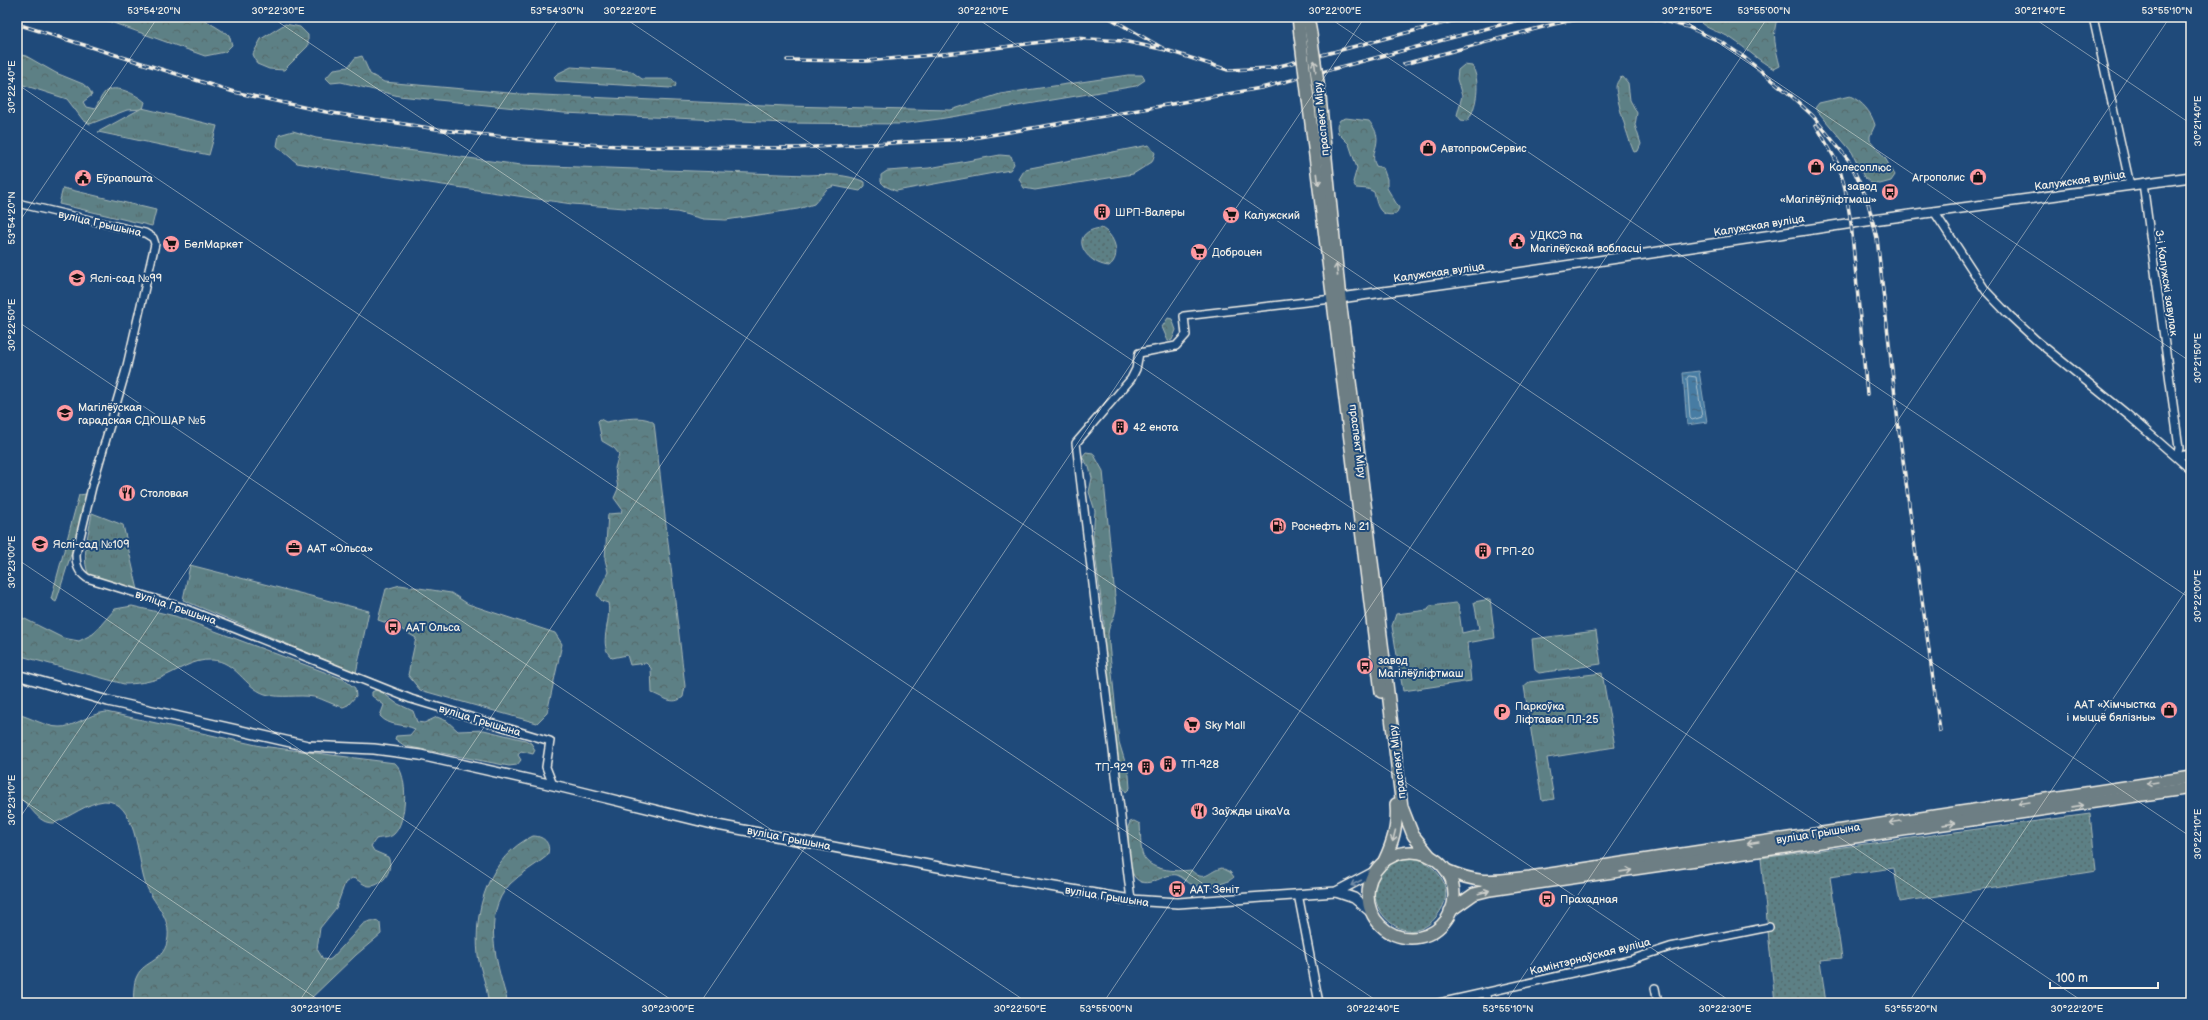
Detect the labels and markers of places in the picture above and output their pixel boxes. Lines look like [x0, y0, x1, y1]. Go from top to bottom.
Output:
shop icon: АвтопромСервис [1418, 138, 1438, 158]
place label: АвтопромСервис [1440, 142, 1527, 155]
shop icon: Колесоплюс [1806, 157, 1826, 177]
place label: Колесоплюс [1829, 161, 1892, 174]
shop icon: Агрополис [1968, 167, 1988, 187]
public building icon: Еўрапошта [73, 168, 93, 188]
place label: Агрополис [1911, 171, 1966, 184]
place label: Еўрапошта [96, 172, 153, 185]
place label: завод «Магілёўліфтмаш» [1780, 180, 1877, 206]
bus stop icon: завод «Магілёўліфтмаш» [1880, 182, 1900, 202]
building icon: ШРП-Валеры [1092, 202, 1112, 222]
supermarket icon: Калужский [1221, 205, 1241, 225]
place label: ШРП-Валеры [1115, 206, 1185, 219]
place label: Калужский [1244, 209, 1300, 222]
place label: УДКСЭ па Магілёўскай вобласці [1530, 229, 1642, 255]
public building icon: УДКСЭ па Магілёўскай вобласці [1507, 231, 1527, 251]
supermarket icon: БелМаркет [161, 234, 181, 254]
place label: БелМаркет [184, 238, 243, 251]
supermarket icon: Доброцен [1189, 242, 1209, 262]
place label: Доброцен [1212, 246, 1262, 259]
school or university icon: Яслі-сад №99 [67, 268, 87, 288]
place label: Яслі-сад №99 [90, 272, 162, 285]
place label: Магілёўская гарадская СДЮШАР №5 [78, 401, 206, 427]
school or university icon: Магілёўская гарадская СДЮШАР №5 [55, 403, 75, 423]
building icon: 42 енота [1110, 417, 1130, 437]
place label: 42 енота [1133, 421, 1179, 434]
restaurant icon: Столовая [117, 483, 137, 503]
place label: Столовая [140, 487, 188, 500]
fuel station icon: Роснефть № 21 [1268, 516, 1288, 536]
place label: Роснефть № 21 [1291, 520, 1369, 533]
school or university icon: Яслі-сад №109 [30, 534, 50, 554]
place label: Яслі-сад №109 [53, 538, 130, 551]
office icon: ААТ «Ольса» [284, 538, 304, 558]
building icon: ГРП-20 [1473, 541, 1493, 561]
place label: ААТ «Ольса» [306, 542, 373, 555]
place label: ГРП-20 [1496, 545, 1535, 558]
bus stop icon: ААТ Ольса [383, 617, 403, 637]
place label: ААТ Ольса [405, 621, 461, 634]
place label: завод Магілёўліфтмаш [1378, 654, 1463, 680]
bus stop icon: завод Магілёўліфтмаш [1355, 656, 1375, 676]
place label: ААТ «Хімчыстка і мыццё бялізны» [2067, 698, 2156, 724]
place label: Паркоўка Ліфтавая ПЛ-25 [1514, 700, 1598, 726]
shop icon: ААТ «Хімчыстка і мыццё бялізны» [2159, 700, 2179, 720]
parking icon: Паркоўка Ліфтавая ПЛ-25 [1492, 702, 1512, 722]
supermarket icon: Sky Mall [1182, 715, 1202, 735]
place label: Sky Mall [1205, 719, 1245, 732]
building icon: ТП-928 [1158, 754, 1178, 774]
building icon: ТП-929 [1136, 757, 1156, 777]
place label: ТП-928 [1181, 758, 1219, 771]
place label: ТП-929 [1095, 761, 1133, 774]
restaurant icon: Заўжды цікаVа [1189, 801, 1209, 821]
place label: Заўжды цікаVа [1212, 805, 1290, 818]
bus stop icon: ААТ Зеніт [1167, 879, 1187, 899]
place label: ААТ Зеніт [1189, 883, 1239, 896]
bus stop icon: Прахадная [1537, 889, 1557, 909]
place label: Прахадная [1560, 893, 1618, 906]

